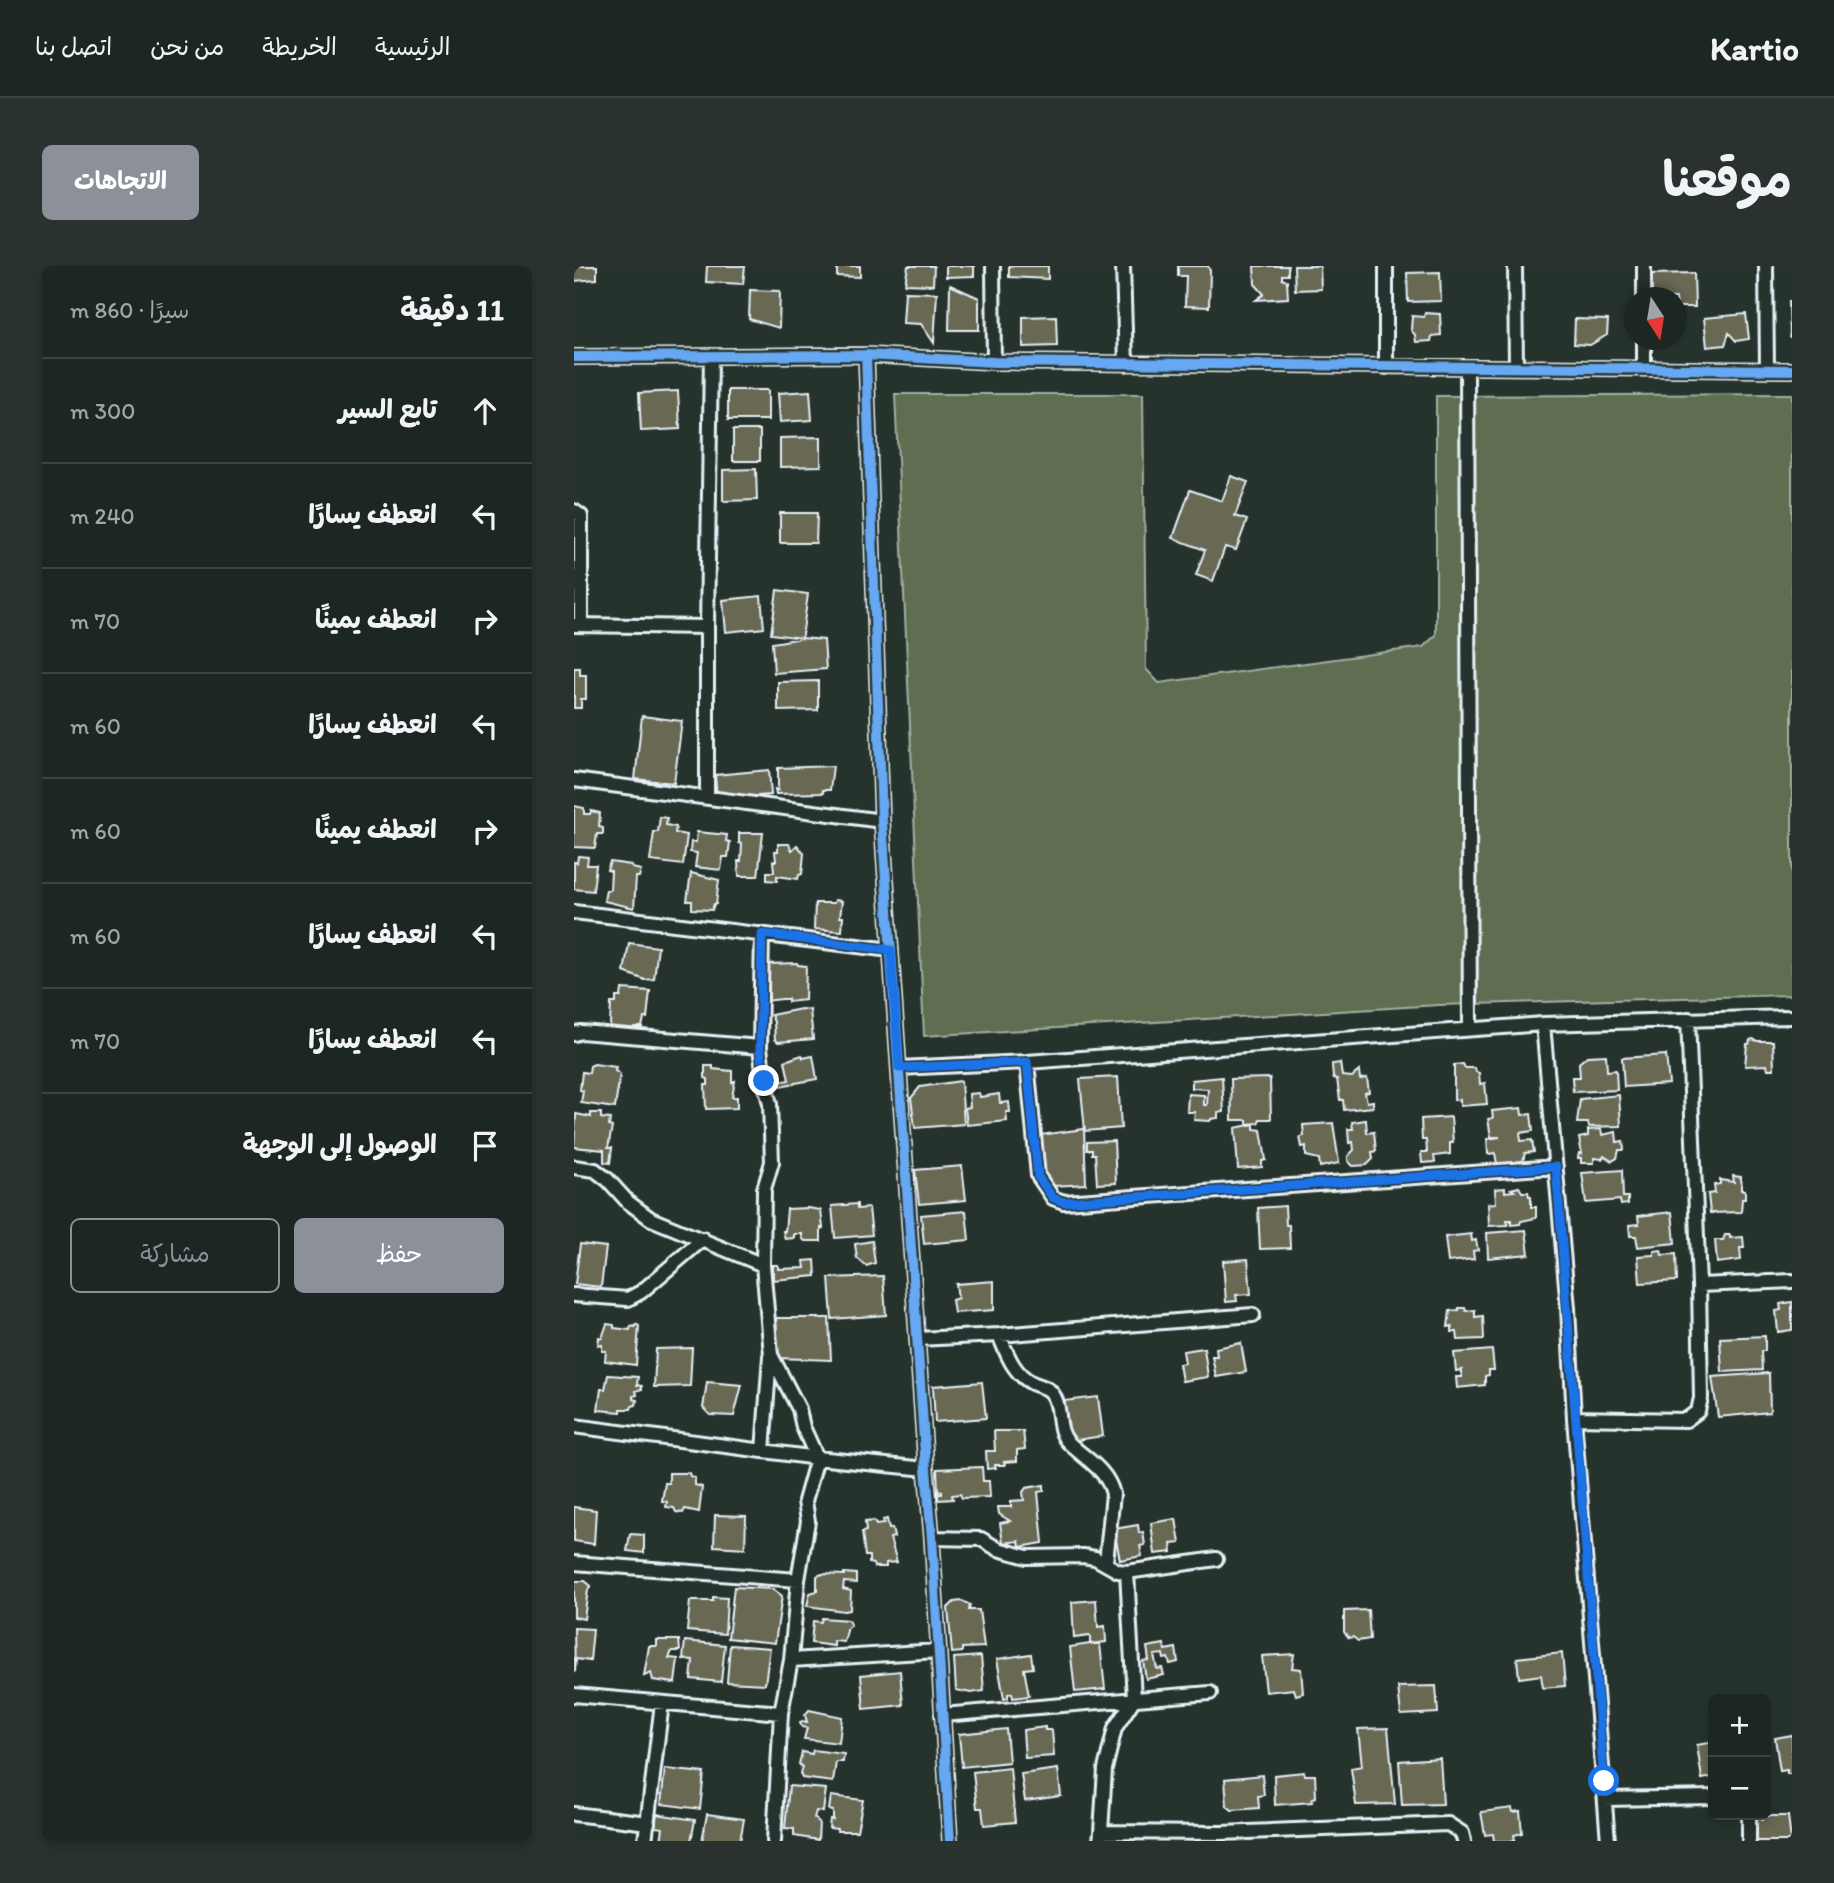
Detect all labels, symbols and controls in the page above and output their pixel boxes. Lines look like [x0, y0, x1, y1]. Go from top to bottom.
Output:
text: Kartio [1710, 29, 1799, 68]
text: اتصل بنا [35, 32, 112, 61]
text: من نحن [150, 32, 224, 61]
text: الخريطة [262, 32, 337, 61]
text: الرئيسية [375, 32, 450, 61]
button: الاتجاهات [42, 145, 199, 220]
text: موقعنا [1662, 149, 1792, 208]
north arrow [1624, 287, 1687, 350]
text: 11 دقيقة [400, 291, 504, 328]
text: سيرًا · 860 m [70, 296, 189, 324]
icon: ahead [466, 392, 504, 430]
text: تابع السير [339, 393, 437, 425]
text: 300 m [70, 397, 135, 425]
icon: left [466, 497, 504, 535]
text: انعطف يسارًا [308, 498, 437, 530]
text: 240 m [70, 502, 135, 530]
icon: right [466, 602, 504, 640]
text: انعطف يمينًا [315, 603, 437, 635]
text: 70 m [70, 607, 120, 635]
icon: left [466, 707, 504, 745]
text: انعطف يسارًا [308, 708, 437, 740]
text: 60 m [70, 712, 121, 740]
icon: right [466, 812, 504, 850]
text: انعطف يمينًا [315, 813, 437, 845]
text: 60 m [70, 817, 121, 845]
icon: left [466, 917, 504, 955]
text: انعطف يسارًا [308, 918, 437, 950]
text: 60 m [70, 922, 121, 950]
icon: left [466, 1022, 504, 1060]
text: انعطف يسارًا [308, 1023, 437, 1055]
text: 70 m [70, 1027, 120, 1055]
route end [748, 1065, 779, 1096]
icon: arrive [466, 1127, 504, 1165]
text: الوصول إلى الوجهة [243, 1128, 437, 1160]
button: مشاركة [70, 1218, 280, 1293]
button: حفظ [294, 1218, 504, 1293]
map controls [1708, 1694, 1771, 1820]
button: + [1708, 1694, 1771, 1757]
button: − [1708, 1757, 1771, 1820]
route start [1588, 1765, 1619, 1796]

